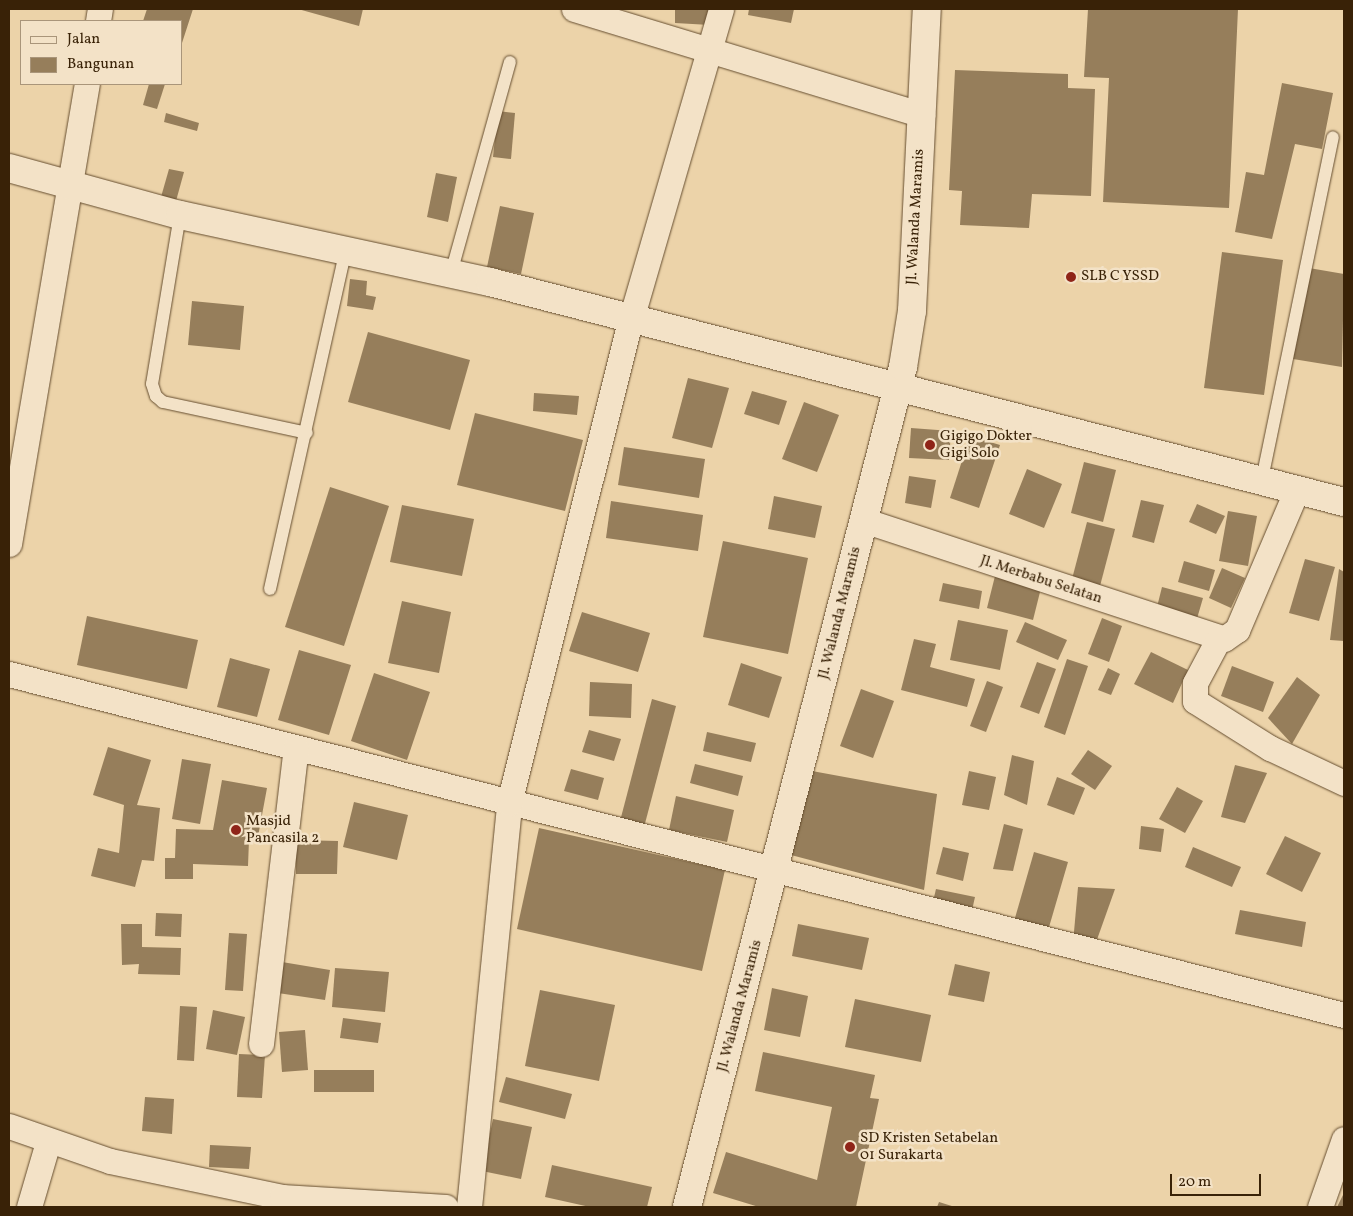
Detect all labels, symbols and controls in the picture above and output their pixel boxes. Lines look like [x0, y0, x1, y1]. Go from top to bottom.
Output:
legend [20, 20, 182, 85]
text: Jalan [67, 29, 100, 50]
text: Bangunan [67, 54, 134, 75]
street label: Jl. Walanda Maramis [903, 148, 929, 286]
place label: SLB C YSSD [1081, 268, 1159, 286]
marker: SLB C YSSD [1065, 271, 1077, 283]
place label: Gigigo Dokter Gigi Solo [940, 427, 1032, 462]
marker: Gigigo Dokter Gigi Solo [924, 439, 936, 451]
street label: Jl. Walanda Maramis [815, 545, 865, 681]
street label: Jl. Merbabu Selatan [978, 552, 1104, 608]
place label: Masjid Pancasila 2 [246, 812, 319, 847]
marker: Masjid Pancasila 2 [230, 824, 242, 836]
street label: Jl. Walanda Maramis [714, 938, 766, 1074]
place label: SD Kristen Setabelan 01 Surakarta [860, 1129, 998, 1164]
marker: SD Kristen Setabelan 01 Surakarta [844, 1141, 856, 1153]
scale bar [1173, 1164, 1264, 1196]
text: 20 m [1178, 1172, 1211, 1193]

